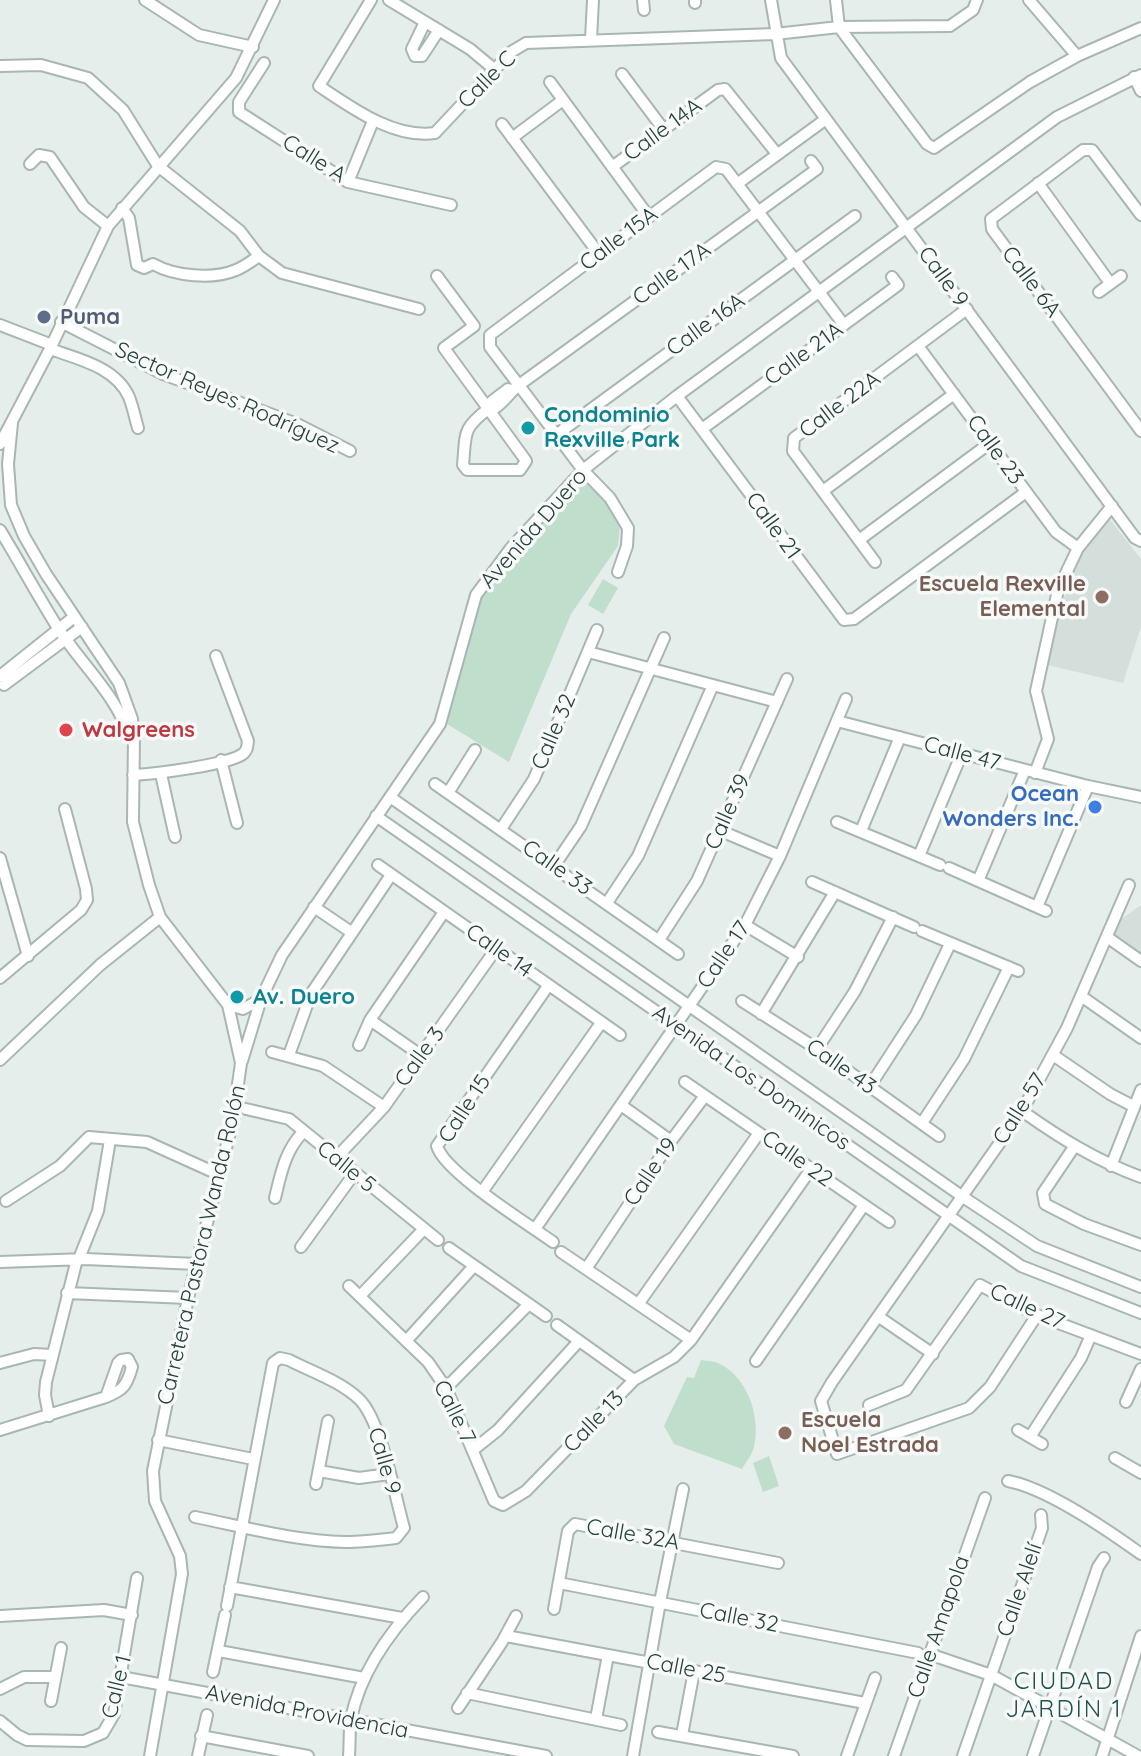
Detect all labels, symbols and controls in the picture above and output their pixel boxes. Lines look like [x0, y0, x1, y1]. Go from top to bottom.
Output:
street label: Calle C [453, 46, 521, 114]
street label: Calle 14A [619, 93, 707, 167]
street label: Calle A [277, 129, 351, 189]
street label: Calle 15A [575, 201, 663, 277]
street label: Calle 17A [628, 237, 716, 311]
street label: Calle 6A [996, 241, 1066, 323]
street label: Calle 9 [912, 242, 974, 312]
street label: Calle 16A [662, 288, 750, 362]
place label: Puma [60, 304, 120, 330]
marker: Puma [35, 308, 53, 326]
street label: Calle 21A [760, 317, 848, 391]
street label: Sector Reyes Rodríguez [111, 337, 343, 459]
street label: Calle 22A [794, 366, 886, 444]
place label: Condominio Rexville Park [544, 402, 680, 454]
street label: Calle 23 [961, 410, 1029, 490]
marker: Condominio Rexville Park [519, 419, 537, 437]
street label: Avenida Duero [475, 464, 593, 594]
street label: Calle 21 [740, 487, 806, 565]
place label: Escuela Rexville Elemental [919, 571, 1086, 622]
marker: Escuela Rexville Elemental [1093, 588, 1111, 606]
street label: Calle 32 [526, 690, 582, 774]
place label: Walgreens [82, 717, 195, 743]
marker: Walgreens [57, 721, 75, 739]
street label: Calle 47 [921, 731, 1003, 777]
street label: Calle 39 [700, 770, 756, 854]
place label: Ocean Wonders Inc. [943, 781, 1079, 832]
marker: Ocean Wonders Inc. [1086, 798, 1104, 816]
street label: Calle 33 [517, 835, 597, 901]
street label: Calle 17 [692, 916, 756, 994]
street label: Calle 14 [461, 919, 537, 983]
place label: Av. Duero [253, 984, 355, 1010]
marker: Av. Duero [228, 988, 246, 1006]
street label: Avenida Los Dominicos [647, 1000, 855, 1156]
street label: Calle 3 [389, 1022, 451, 1092]
street label: Calle 43 [801, 1033, 881, 1101]
street label: Calle 57 [988, 1068, 1052, 1150]
street label: Calle 15 [433, 1070, 497, 1148]
street label: Carretera Pastora Wanda Rolón [152, 1082, 252, 1408]
street label: Calle 22 [756, 1125, 838, 1193]
street label: Calle 19 [619, 1133, 683, 1211]
street label: Calle 5 [311, 1135, 381, 1199]
street label: Calle 27 [986, 1278, 1068, 1336]
street label: Calle 7 [427, 1376, 481, 1448]
street label: Calle 13 [558, 1386, 630, 1458]
place label: Escuela Noel Estrada [801, 1407, 939, 1458]
marker: Escuela Noel Estrada [776, 1424, 794, 1442]
street label: Calle 9 [362, 1425, 406, 1497]
street label: Calle 32A [584, 1514, 682, 1556]
street label: Calle Alelí [992, 1540, 1048, 1640]
street label: Calle Amapola [902, 1552, 976, 1702]
street label: Calle 32 [697, 1597, 781, 1639]
street label: Calle 25 [644, 1648, 728, 1690]
street label: Calle 1 [96, 1653, 138, 1721]
district label: CIUDAD JARDÍN 1 [1005, 1668, 1123, 1724]
street label: Avenida Providencia [203, 1679, 411, 1745]

